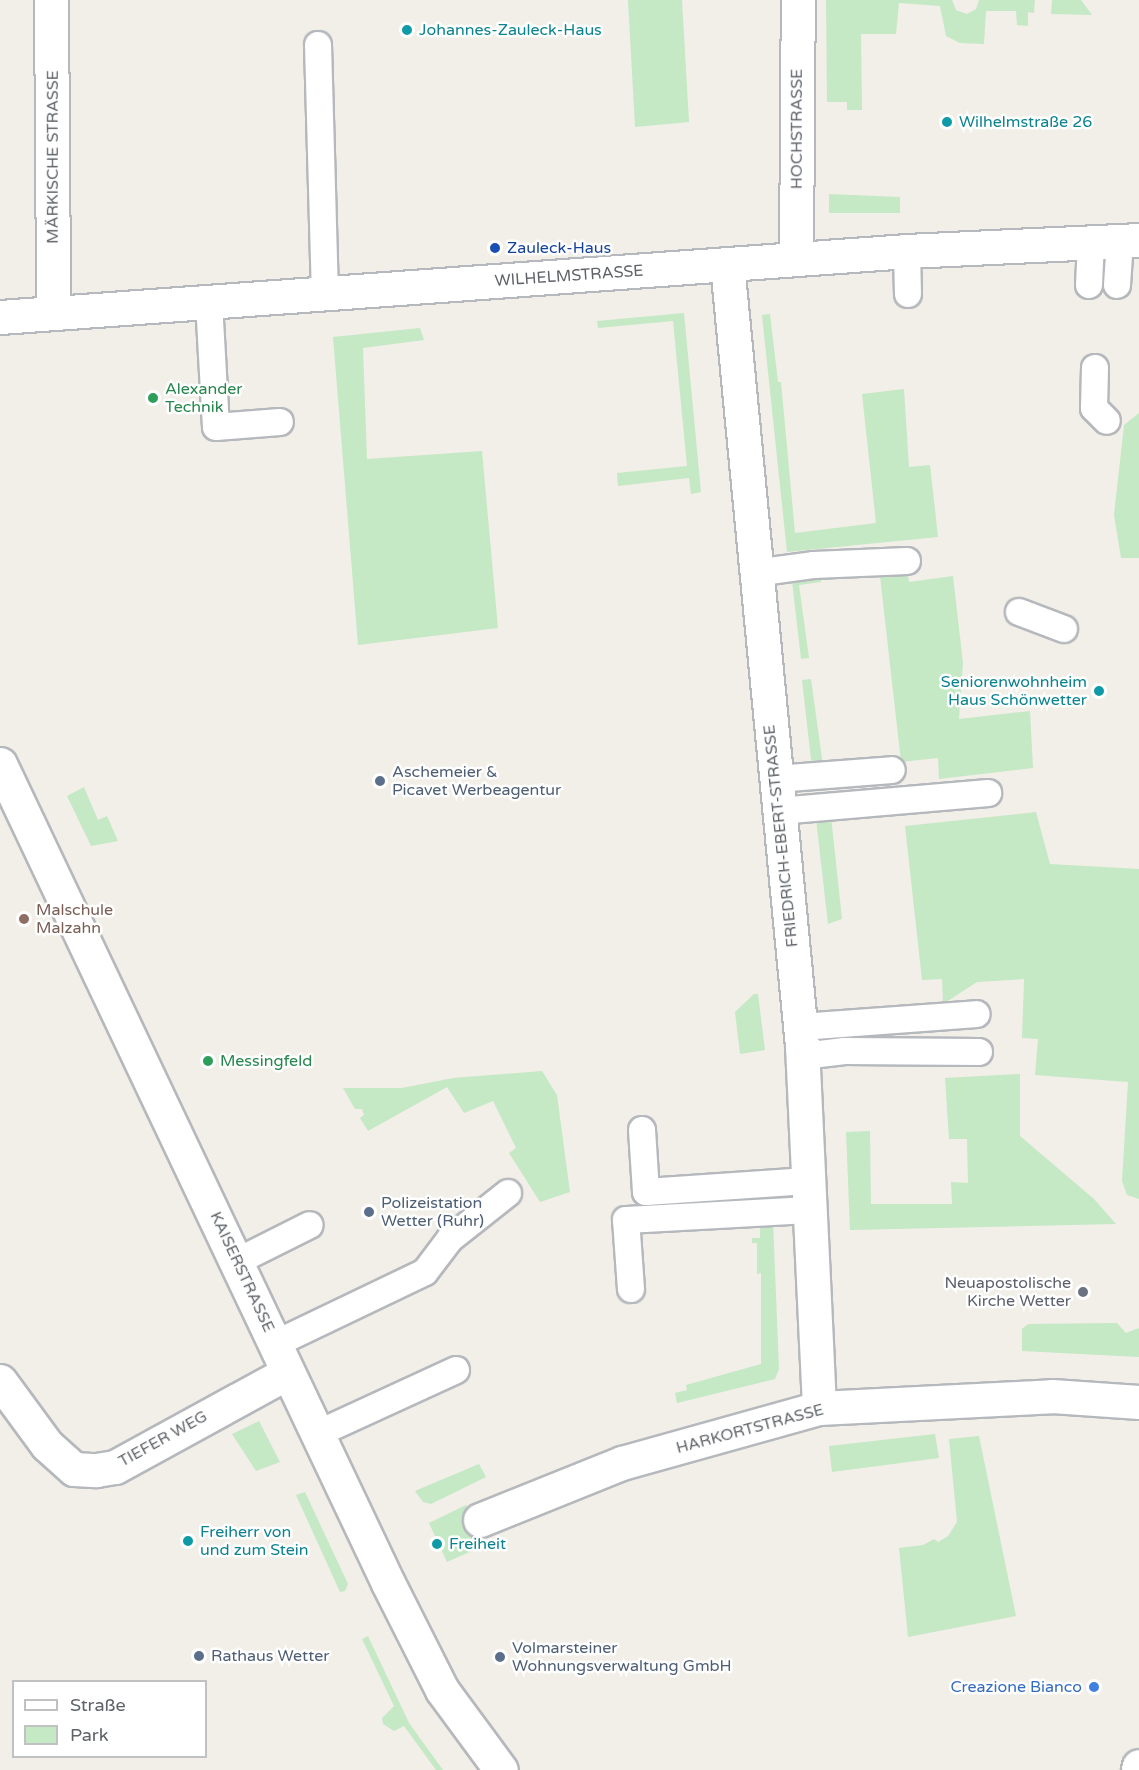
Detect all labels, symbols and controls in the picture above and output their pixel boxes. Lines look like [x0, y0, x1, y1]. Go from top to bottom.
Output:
place label: Johannes-Zauleck-Haus [419, 20, 602, 40]
marker: Johannes-Zauleck-Haus [400, 23, 414, 37]
street label: HOCHSTRASSE [787, 69, 807, 189]
street label: MÄRKISCHE STRASSE [43, 70, 63, 244]
place label: Wilhelmstraße 26 [959, 112, 1092, 132]
marker: Wilhelmstraße 26 [940, 115, 954, 129]
place label: Zauleck-Haus [507, 238, 611, 258]
marker: Zauleck-Haus [488, 241, 502, 255]
street label: WILHELMSTRASSE [494, 261, 644, 291]
place label: Alexander Technik [165, 379, 242, 417]
marker: Alexander Technik [146, 391, 160, 405]
place label: Seniorenwohnheim Haus Schönwetter [941, 672, 1087, 710]
marker: Seniorenwohnheim Haus Schönwetter [1092, 684, 1106, 698]
street label: FRIEDRICH-EBERT-STRASSE [760, 724, 802, 948]
place label: Aschemeier & Picavet Werbeagentur [392, 762, 561, 800]
marker: Aschemeier & Picavet Werbeagentur [373, 774, 387, 788]
place label: Malschule Malzahn [36, 900, 113, 938]
marker: Malschule Malzahn [17, 912, 31, 926]
place label: Messingfeld [220, 1051, 312, 1071]
marker: Messingfeld [201, 1054, 215, 1068]
place label: Polizeistation Wetter (Ruhr) [381, 1193, 484, 1231]
marker: Polizeistation Wetter (Ruhr) [362, 1205, 376, 1219]
street label: KAISERSTRASSE [206, 1209, 278, 1335]
place label: Neuapostolische Kirche Wetter [944, 1273, 1071, 1311]
marker: Neuapostolische Kirche Wetter [1076, 1285, 1090, 1299]
street label: HARKORTSTRASSE [674, 1400, 826, 1458]
street label: TIEFER WEG [115, 1407, 211, 1471]
place label: Freiherr von und zum Stein [200, 1522, 309, 1560]
marker: Freiherr von und zum Stein [181, 1534, 195, 1548]
place label: Freiheit [449, 1534, 506, 1554]
marker: Freiheit [430, 1537, 444, 1551]
place label: Volmarsteiner Wohnungsverwaltung GmbH [512, 1638, 732, 1676]
place label: Rathaus Wetter [211, 1646, 329, 1666]
marker: Rathaus Wetter [192, 1649, 206, 1663]
marker: Volmarsteiner Wohnungsverwaltung GmbH [493, 1650, 507, 1664]
place label: Creazione Bianco [951, 1677, 1082, 1697]
legend [12, 1680, 207, 1758]
marker: Creazione Bianco [1087, 1680, 1101, 1694]
text: Straße [70, 1694, 126, 1716]
text: Park [70, 1724, 108, 1746]

